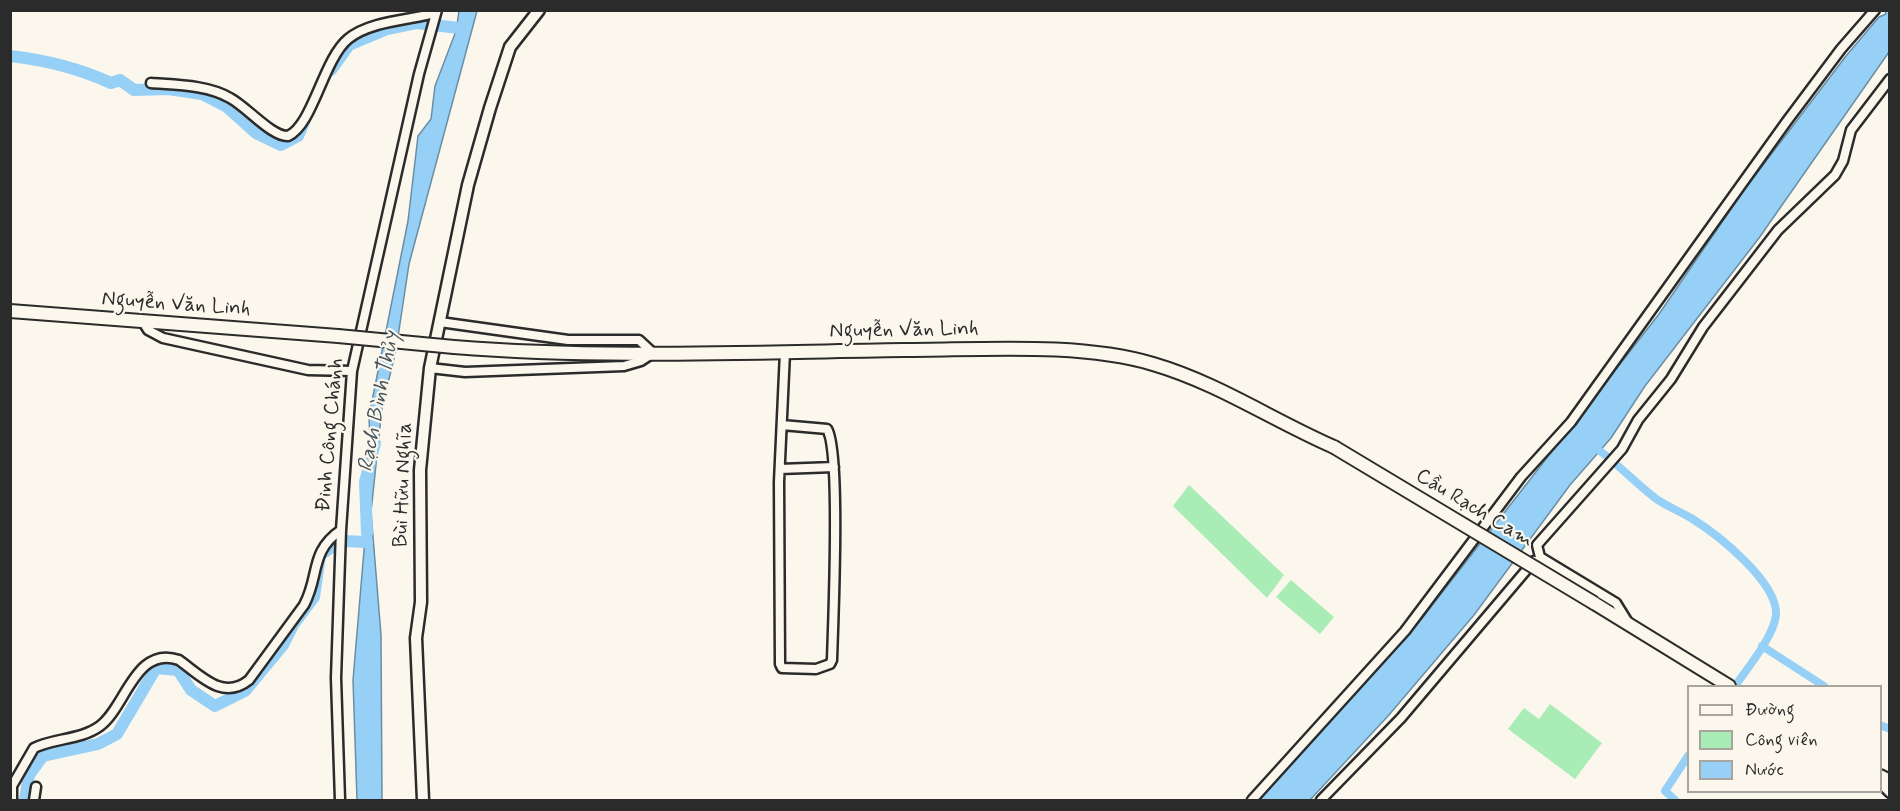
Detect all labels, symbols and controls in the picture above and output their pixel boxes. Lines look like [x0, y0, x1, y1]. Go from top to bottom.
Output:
street label: Nguyễn Văn Linh [101, 287, 251, 323]
street label: Nguyễn Văn Linh [829, 317, 979, 345]
water label: Rạch Bình Thủy [353, 330, 407, 474]
street label: Đinh Công Chánh [312, 357, 350, 513]
street label: Bùi Hữu Nghĩa [389, 422, 419, 548]
street label: Cầu Rạch Cam [1410, 464, 1538, 554]
legend [1687, 685, 1882, 793]
text: Đường [1745, 698, 1795, 722]
text: Công viên [1745, 728, 1818, 752]
text: Nước [1745, 758, 1784, 782]

